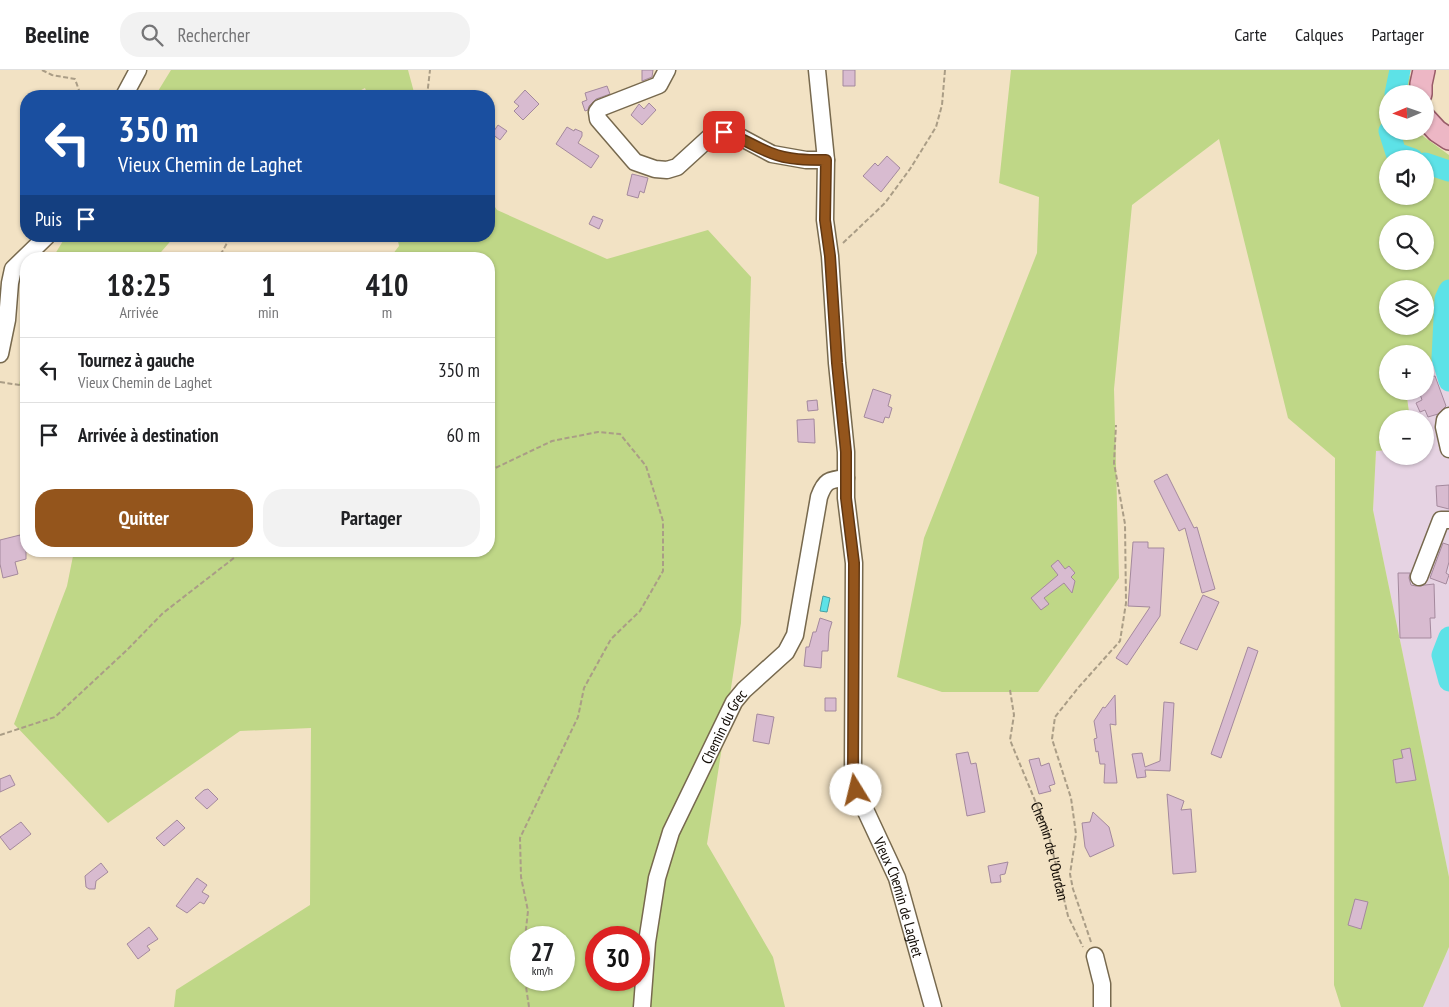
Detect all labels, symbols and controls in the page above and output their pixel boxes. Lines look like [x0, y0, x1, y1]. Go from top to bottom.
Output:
search box [120, 12, 470, 57]
text: Beeline [25, 19, 90, 50]
icon: search [138, 21, 166, 49]
text: Rechercher [178, 23, 250, 47]
text: Carte [1234, 23, 1267, 46]
text: Calques [1295, 23, 1344, 46]
text: Partager [1372, 23, 1424, 46]
north arrow [1379, 85, 1434, 140]
map controls [1379, 85, 1434, 465]
text: 350 m [118, 106, 199, 152]
icon: left [35, 110, 100, 175]
pin [703, 111, 745, 153]
icon: arrive [710, 118, 738, 146]
text: Vieux Chemin de Laghet [118, 150, 302, 178]
button: sound [1379, 150, 1434, 205]
icon: arrive [72, 205, 100, 233]
text: Puis [35, 207, 62, 231]
button: search [1379, 215, 1434, 270]
text: 18:25 [107, 265, 171, 304]
text: 1 [261, 265, 276, 304]
text: 410 [365, 265, 408, 304]
button: layers [1379, 280, 1434, 335]
text: Arrivée [119, 302, 159, 322]
text: min [258, 302, 279, 322]
text: m [382, 302, 392, 322]
button: + [1379, 345, 1434, 400]
text: Tournez à gauche [78, 348, 195, 372]
icon: left [35, 356, 63, 384]
text: 350 m [438, 358, 480, 382]
text: Vieux Chemin de Laghet [78, 372, 212, 392]
button: − [1379, 410, 1434, 465]
icon: arrive [35, 421, 63, 449]
text: Arrivée à destination [78, 423, 219, 447]
text: 60 m [447, 423, 480, 447]
button: Quitter [35, 489, 253, 547]
button: Partager [263, 489, 480, 547]
street label: Chemin du Grec [696, 684, 751, 767]
position arrow [829, 763, 881, 815]
street label: Chemin de l'Ourdan [1027, 799, 1073, 902]
street label: Vieux Chemin de Laghet [869, 833, 928, 959]
speed limit sign: 30 [585, 926, 650, 991]
text: 27 [531, 936, 554, 968]
text: km/h [532, 963, 553, 978]

